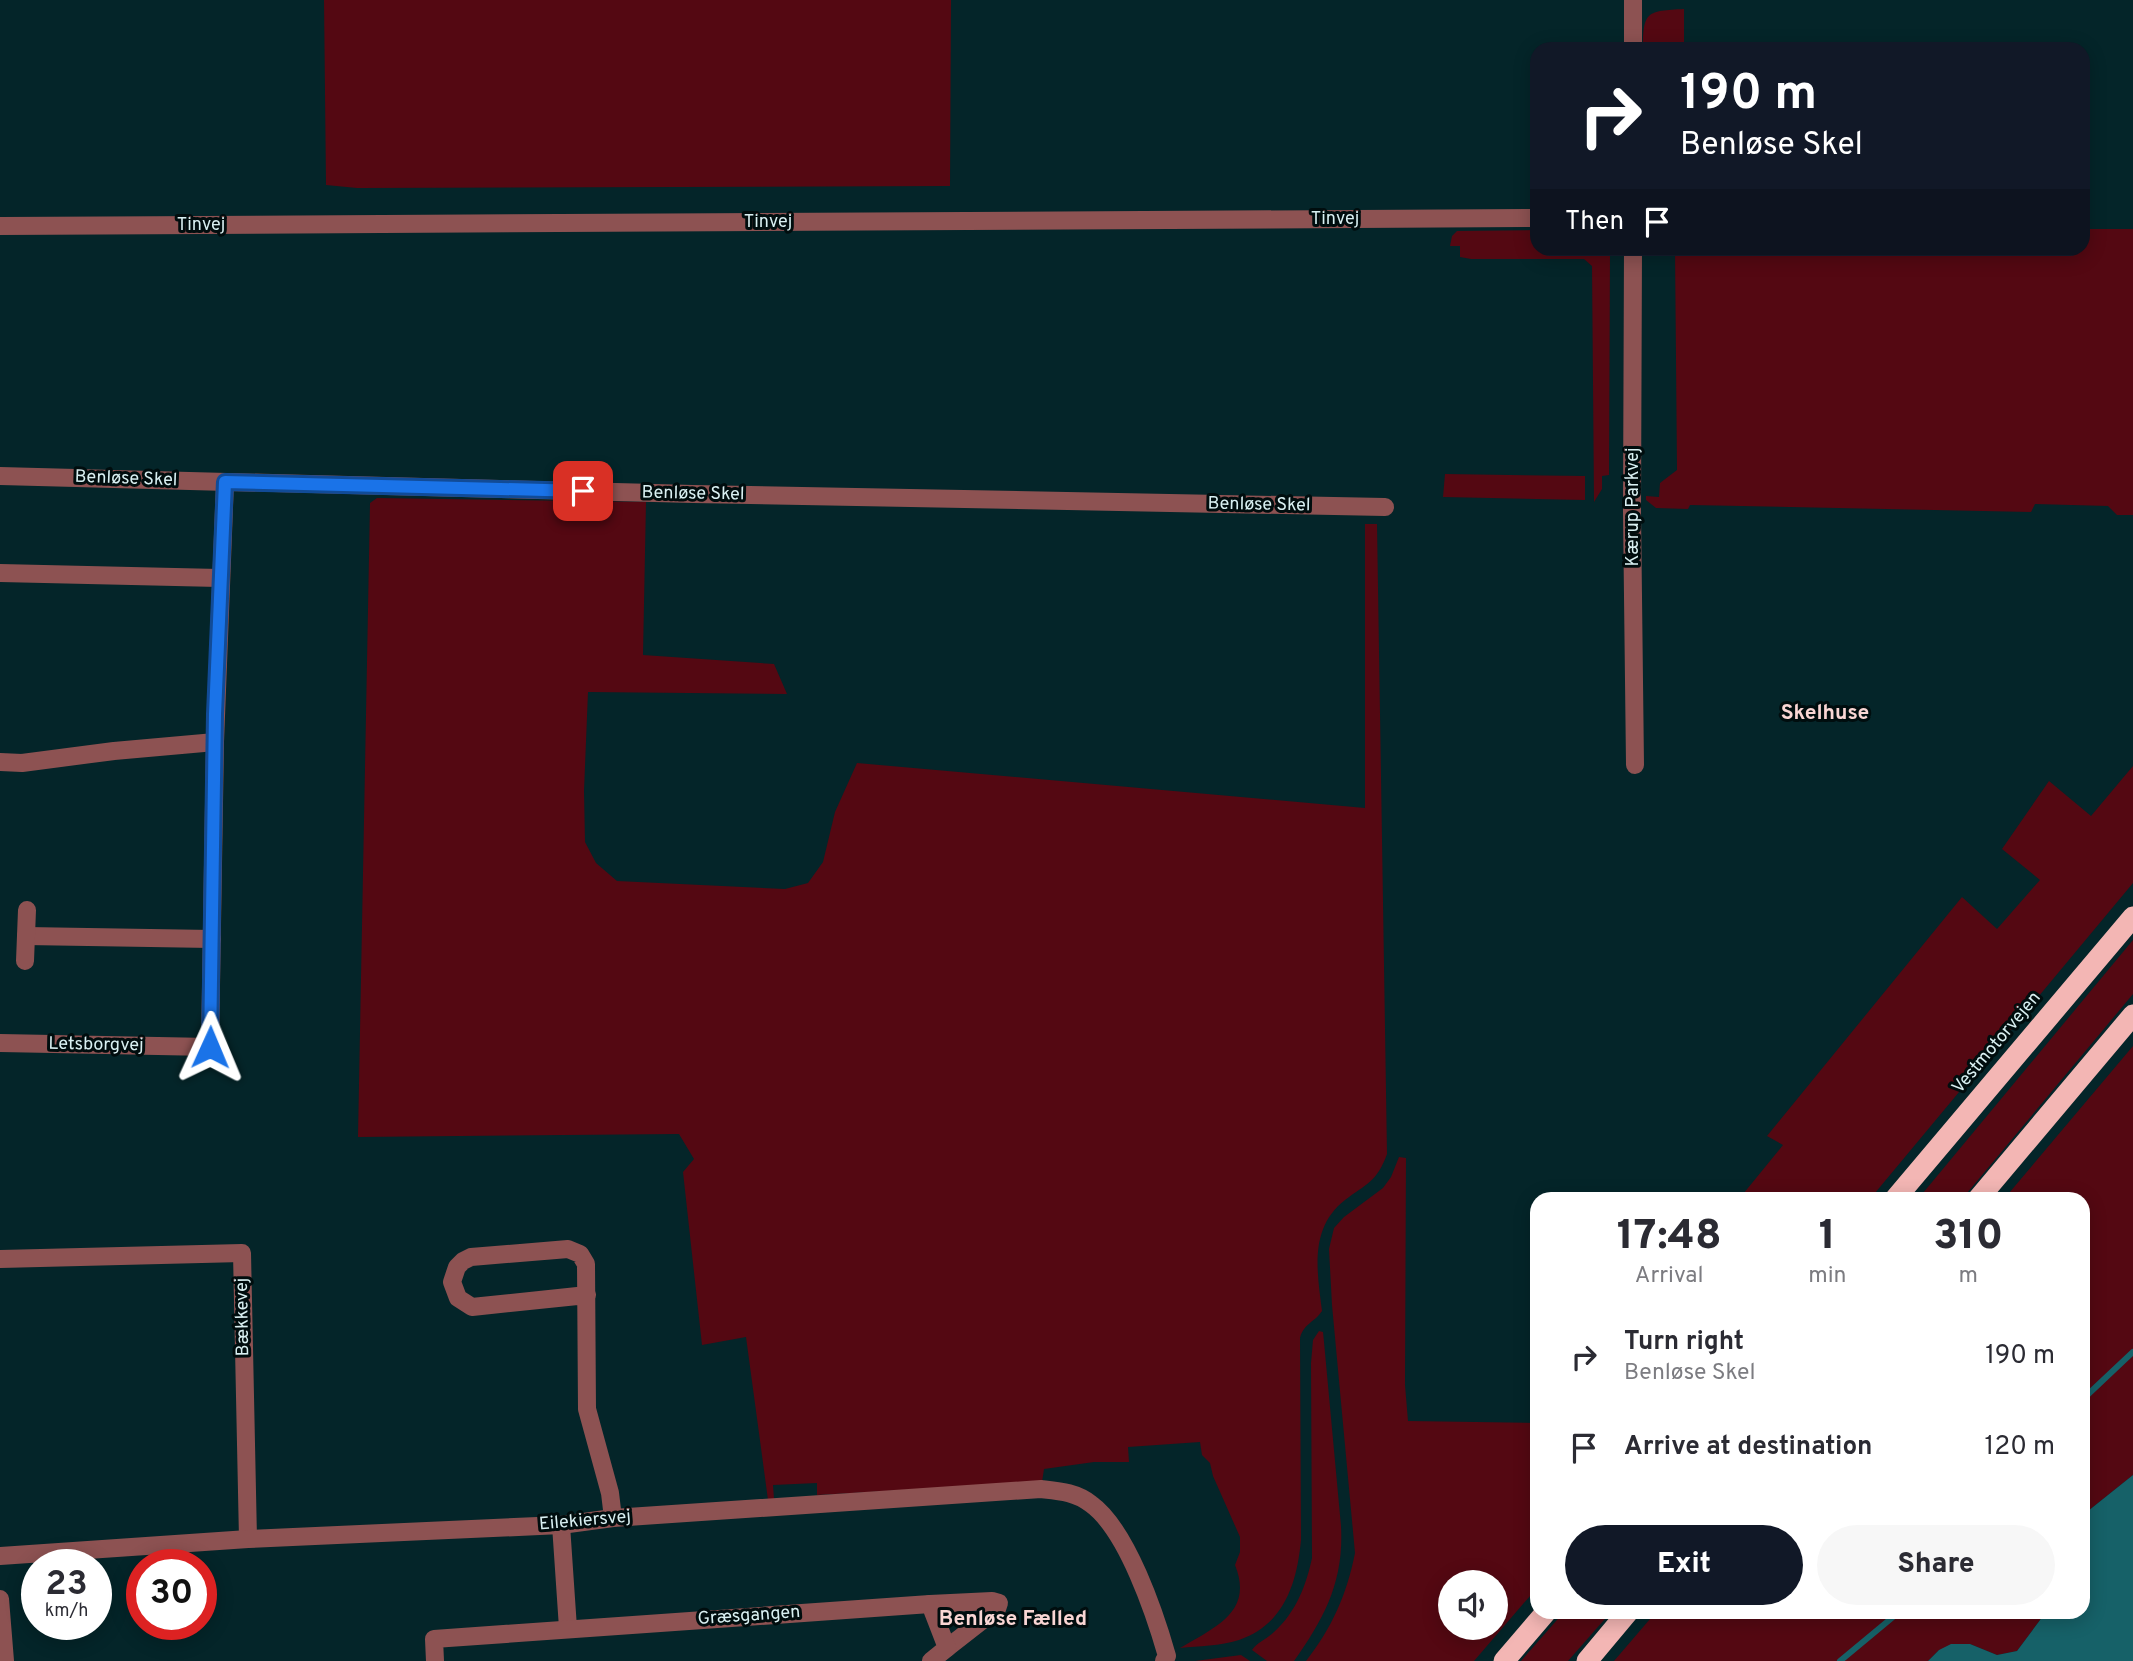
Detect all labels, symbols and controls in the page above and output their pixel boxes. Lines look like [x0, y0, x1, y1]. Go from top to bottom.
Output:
text: 190 m [1680, 65, 1817, 127]
icon: right [1565, 70, 1656, 161]
text: Benløse Skel [1680, 126, 1863, 166]
icon: arrive [1638, 203, 1676, 241]
text: Then [1565, 206, 1624, 239]
street label: Tinvej [1311, 208, 1359, 231]
street label: Tinvej [744, 211, 792, 234]
street label: Tinvej [177, 214, 225, 237]
street label: Kærup Parkvej [1622, 448, 1645, 566]
pin [553, 461, 613, 521]
street label: Benløse Skel [74, 466, 178, 492]
icon: arrive [564, 472, 602, 510]
street label: Benløse Skel [641, 482, 745, 506]
street label: Benløse Skel [1207, 493, 1311, 517]
district label: Skelhuse [1781, 700, 1869, 727]
street label: Vestmotorvejen [1948, 987, 2046, 1099]
position arrow [173, 1010, 247, 1084]
street label: Letsborgvej [48, 1033, 144, 1057]
text: 17:48 [1617, 1211, 1722, 1264]
text: 1 [1819, 1211, 1836, 1264]
text: 310 [1933, 1211, 2003, 1264]
text: Arrival [1635, 1262, 1703, 1291]
text: min [1808, 1262, 1847, 1291]
text: m [1959, 1262, 1978, 1291]
street label: Bækkevej [231, 1277, 255, 1357]
text: Turn right [1624, 1326, 1744, 1359]
icon: right [1565, 1338, 1603, 1376]
text: 190 m [1985, 1340, 2055, 1373]
text: Benløse Skel [1624, 1359, 1756, 1388]
icon: arrive [1565, 1429, 1603, 1467]
text: Arrive at destination [1624, 1431, 1872, 1464]
text: 120 m [1985, 1431, 2055, 1464]
street label: Eilekiersvej [538, 1506, 632, 1536]
button: Exit [1565, 1525, 1803, 1605]
button: Share [1817, 1525, 2055, 1605]
speed limit sign: 30 [126, 1549, 217, 1640]
text: 23 [45, 1563, 88, 1607]
map controls [1438, 1570, 1508, 1640]
button: sound [1438, 1570, 1508, 1640]
text: km/h [45, 1600, 88, 1623]
street label: Græsgangen [697, 1601, 801, 1631]
district label: Benløse Fælled [939, 1606, 1087, 1633]

